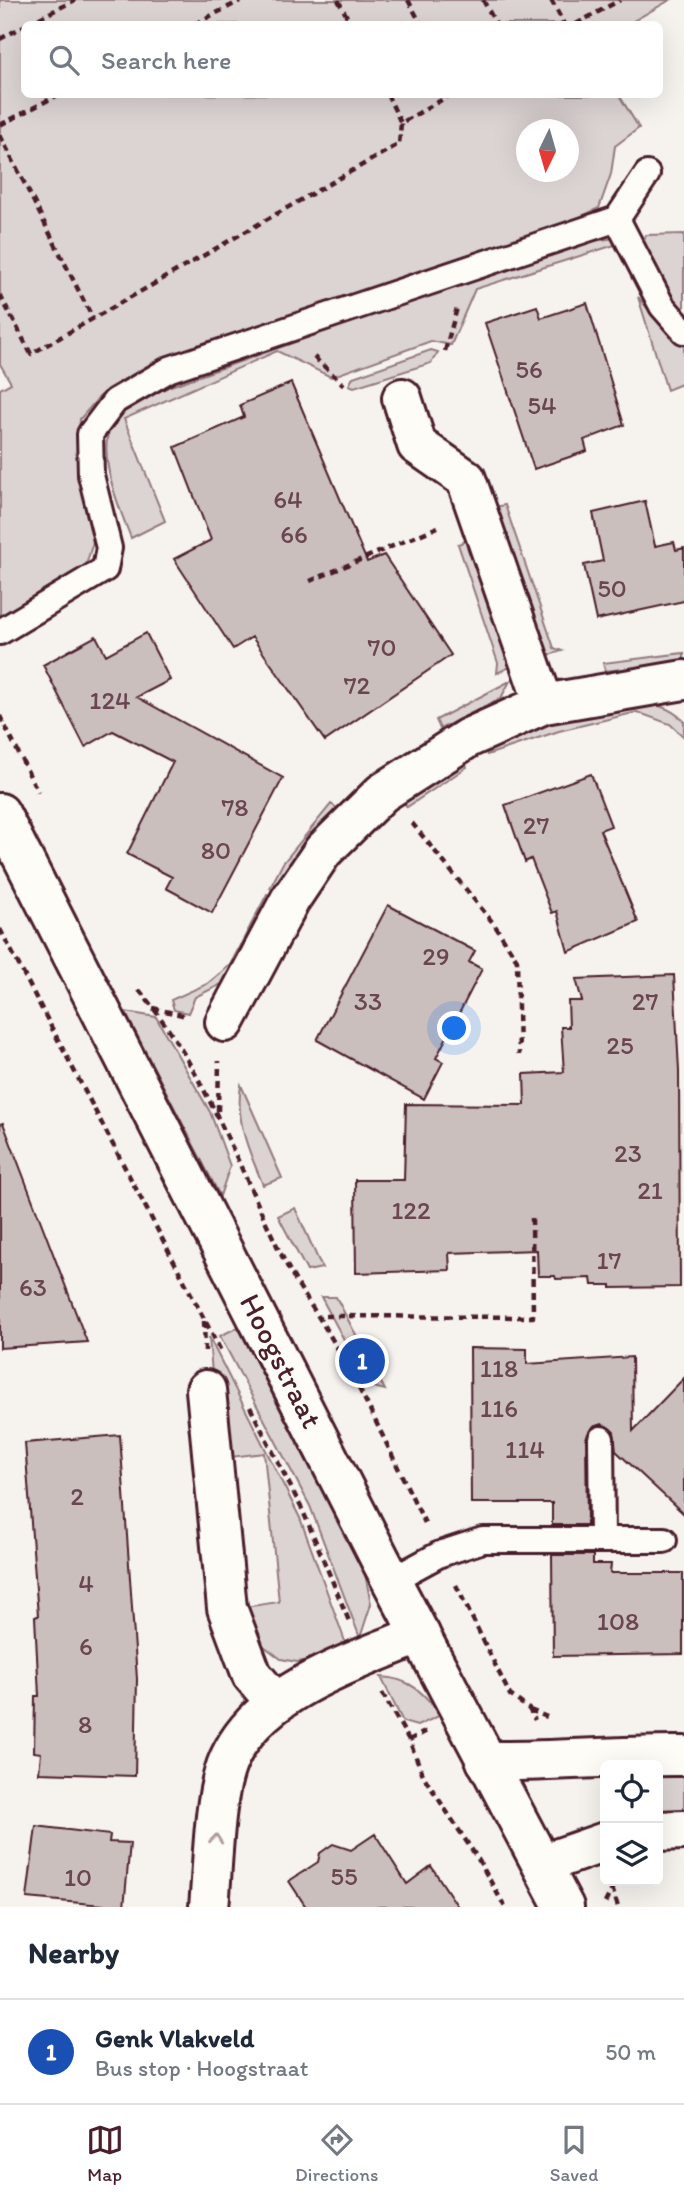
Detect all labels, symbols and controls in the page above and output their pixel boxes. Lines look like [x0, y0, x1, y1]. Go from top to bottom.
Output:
search box [21, 21, 663, 98]
icon: search [45, 41, 83, 79]
text: Search here [101, 44, 231, 76]
north arrow [516, 119, 579, 182]
house number: 56 [515, 353, 543, 385]
house number: 54 [527, 389, 557, 421]
house number: 64 [273, 483, 303, 515]
house number: 66 [280, 518, 308, 550]
house number: 50 [597, 572, 627, 604]
house number: 70 [368, 631, 396, 663]
house number: 72 [344, 669, 371, 701]
house number: 124 [89, 684, 131, 716]
house number: 78 [221, 791, 249, 823]
house number: 27 [523, 809, 549, 841]
house number: 80 [201, 834, 231, 866]
house number: 29 [422, 940, 450, 972]
house number: 33 [354, 985, 382, 1017]
house number: 27 [632, 985, 658, 1017]
your location [437, 1011, 471, 1045]
house number: 25 [606, 1029, 634, 1061]
house number: 23 [614, 1137, 642, 1169]
house number: 21 [637, 1174, 663, 1206]
house number: 122 [391, 1194, 431, 1226]
house number: 17 [597, 1244, 622, 1276]
house number: 63 [19, 1271, 47, 1303]
street label: Hoogstraat [232, 1287, 331, 1434]
pin: 1 [339, 1335, 385, 1387]
house number: 118 [480, 1352, 518, 1384]
house number: 116 [480, 1392, 518, 1424]
house number: 114 [505, 1433, 545, 1465]
house number: 2 [70, 1480, 84, 1512]
house number: 4 [78, 1567, 94, 1599]
house number: 108 [597, 1605, 639, 1637]
house number: 6 [79, 1630, 93, 1662]
house number: 8 [78, 1708, 92, 1740]
map controls [600, 1760, 663, 1886]
button: locate [600, 1760, 663, 1823]
button: layers [600, 1823, 663, 1886]
one-way arrow [208, 1833, 223, 1844]
house number: 55 [330, 1860, 358, 1892]
house number: 10 [64, 1861, 92, 1893]
text: Nearby [28, 1934, 119, 1971]
text: Genk Vlakveld [95, 2022, 254, 2054]
text: 1 [46, 2038, 56, 2066]
text: 50 m [605, 2038, 656, 2066]
text: Bus stop · Hoogstraat [95, 2054, 308, 2082]
tab: Map [86, 2121, 124, 2186]
tab: Directions [295, 2121, 379, 2186]
tab: Saved [550, 2121, 598, 2186]

